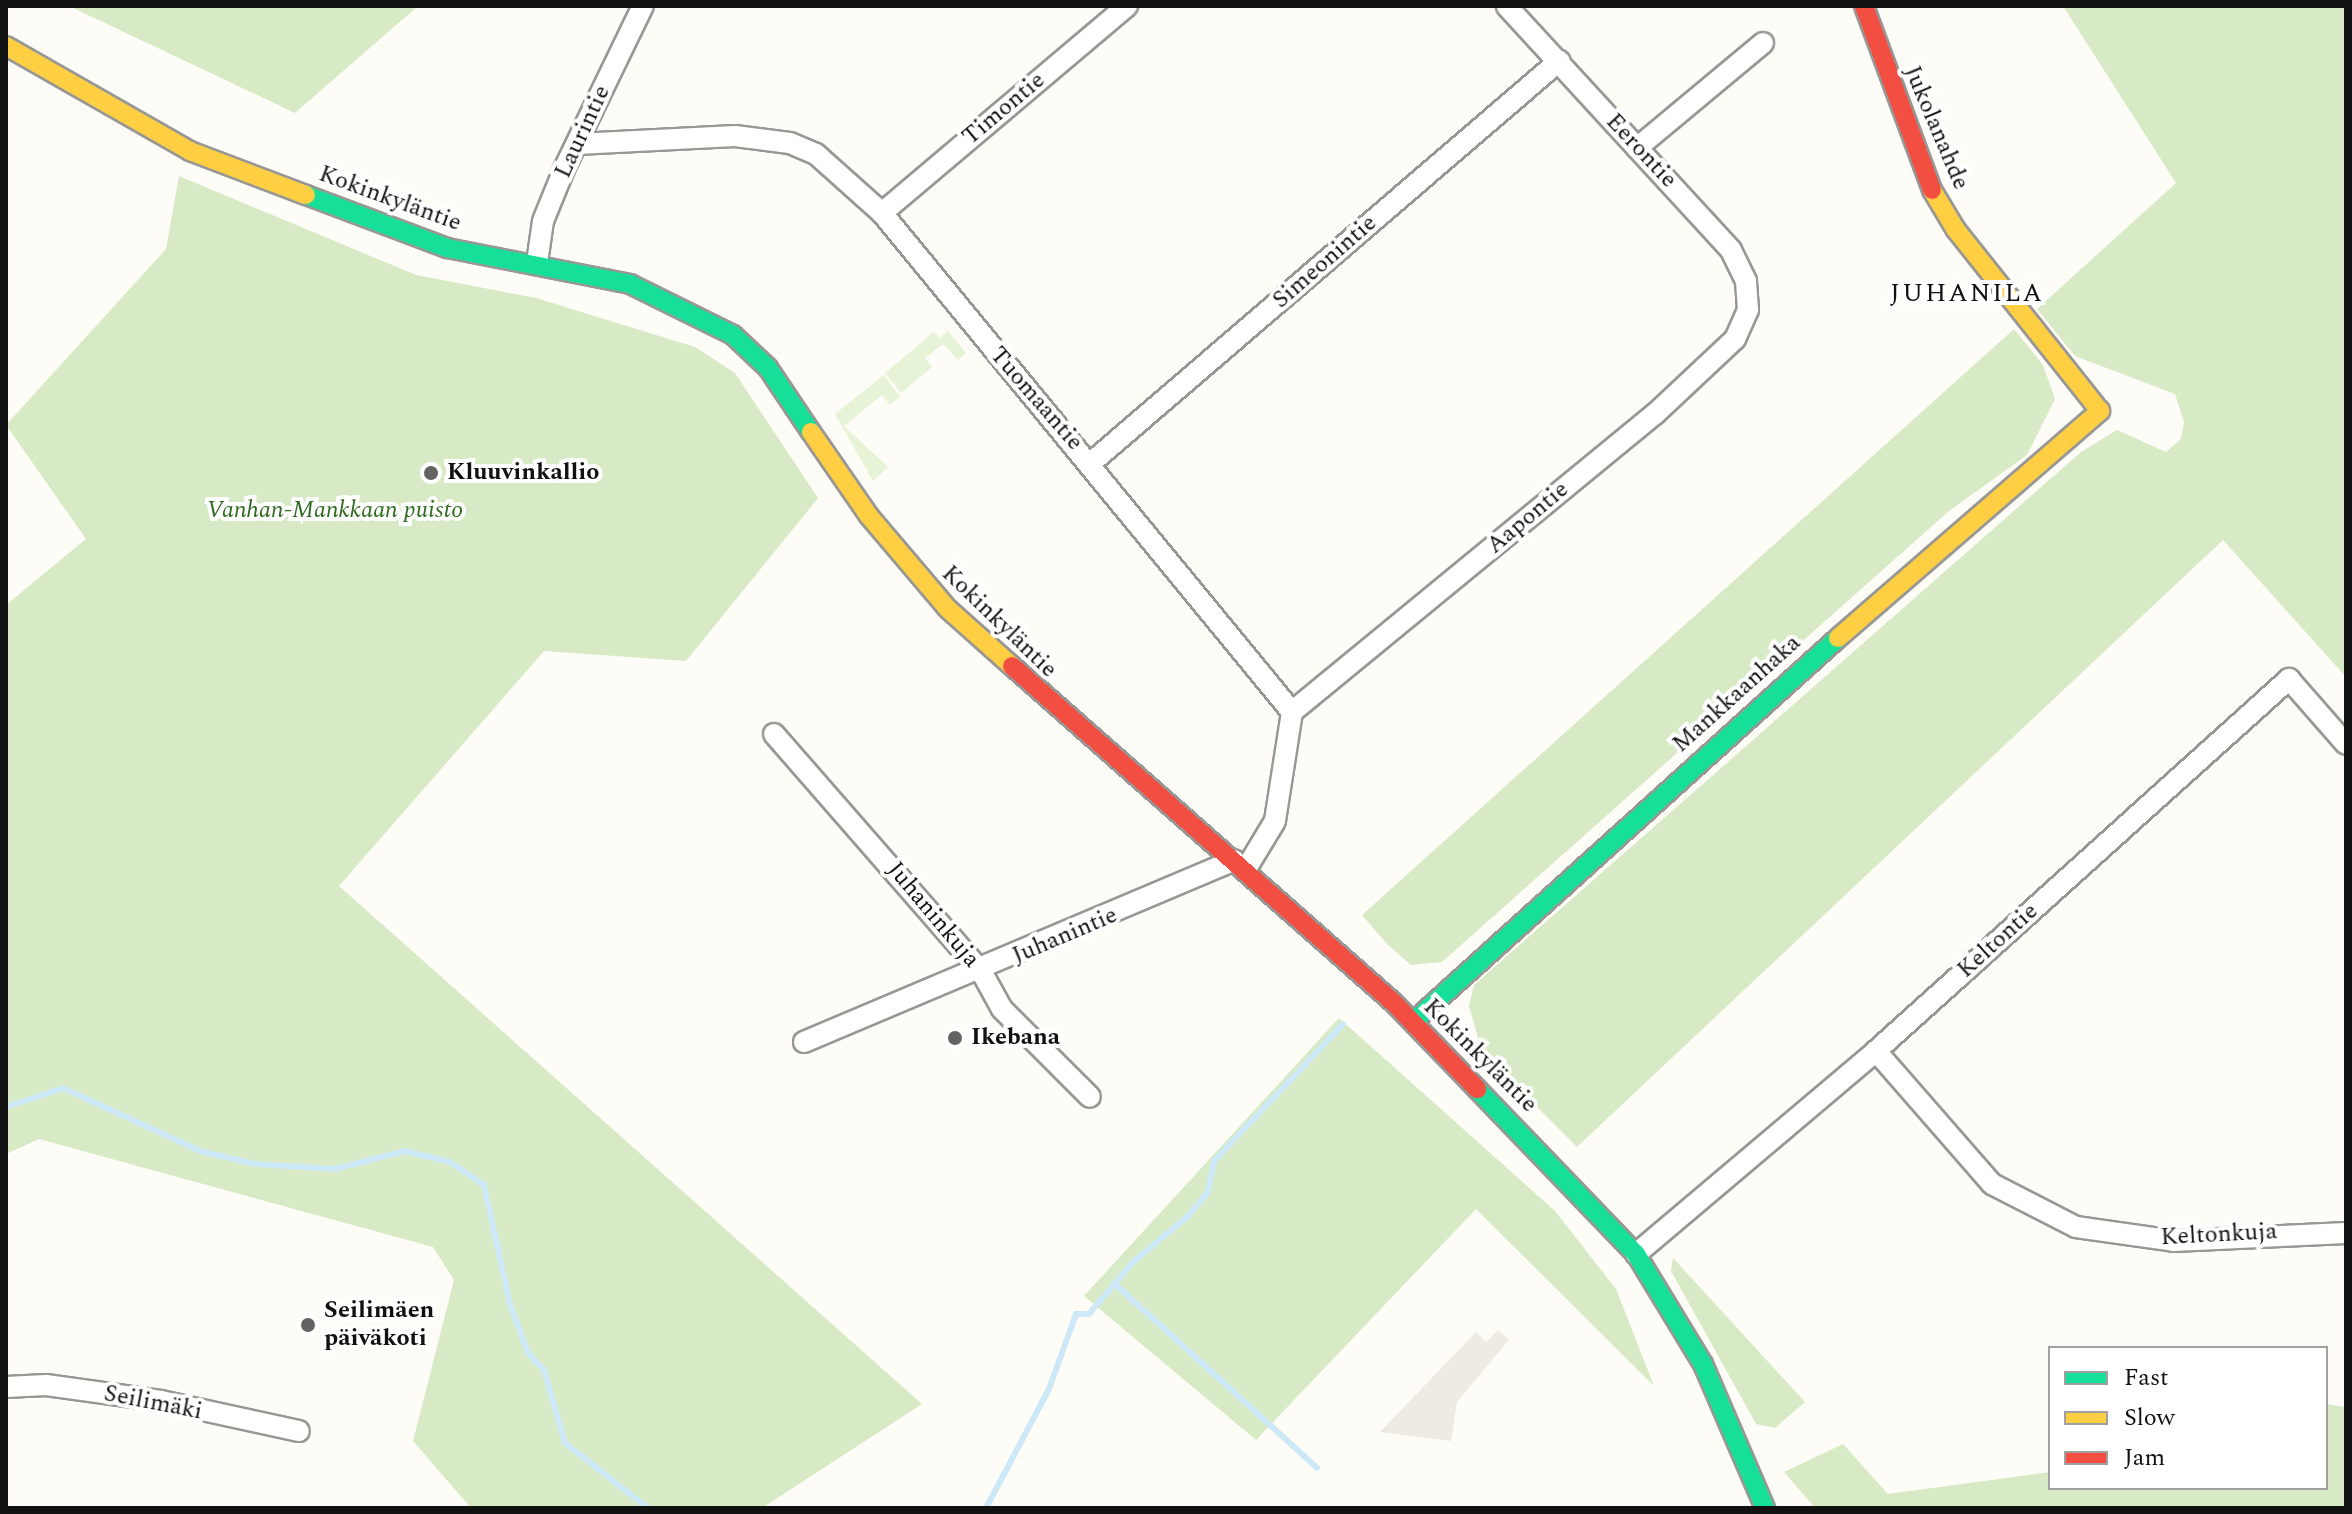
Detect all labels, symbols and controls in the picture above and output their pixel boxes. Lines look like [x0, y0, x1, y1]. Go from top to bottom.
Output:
street label: Jukolanahde [1897, 62, 1975, 194]
street label: Timontie [957, 66, 1051, 152]
street label: Laurintie [549, 81, 617, 183]
street label: Eerontie [1599, 108, 1683, 194]
street label: Kokinkyläntie [315, 160, 465, 238]
street label: Simeonintie [1267, 209, 1383, 315]
district label: JUHANILA [1890, 278, 2044, 310]
street label: Tuomaantie [983, 341, 1089, 457]
place label: Kluuvinkallio [447, 459, 599, 487]
marker: Kluuvinkallio [422, 464, 440, 482]
street label: Aapontie [1481, 476, 1575, 560]
park label: Vanhan-Mankkaan puisto [207, 497, 463, 525]
street label: Kokinkyläntie [935, 560, 1063, 684]
street label: Mankkaanhaka [1667, 629, 1807, 759]
street label: Juhaninkuja [880, 856, 986, 974]
street label: Keltontie [1952, 897, 2044, 985]
street label: Juhanintie [1008, 901, 1122, 971]
street label: Kokinkyläntie [1417, 993, 1543, 1119]
place label: Ikebana [971, 1024, 1060, 1052]
marker: Ikebana [946, 1029, 964, 1047]
street label: Keltonkuja [2160, 1218, 2278, 1252]
place label: Seilimäen päiväkoti [324, 1297, 434, 1353]
marker: Seilimäen päiväkoti [299, 1316, 317, 1334]
legend [2048, 1346, 2328, 1490]
text: Fast [2124, 1360, 2169, 1396]
street label: Seilimäki [101, 1379, 205, 1427]
text: Slow [2124, 1400, 2175, 1436]
text: Jam [2124, 1440, 2165, 1476]

